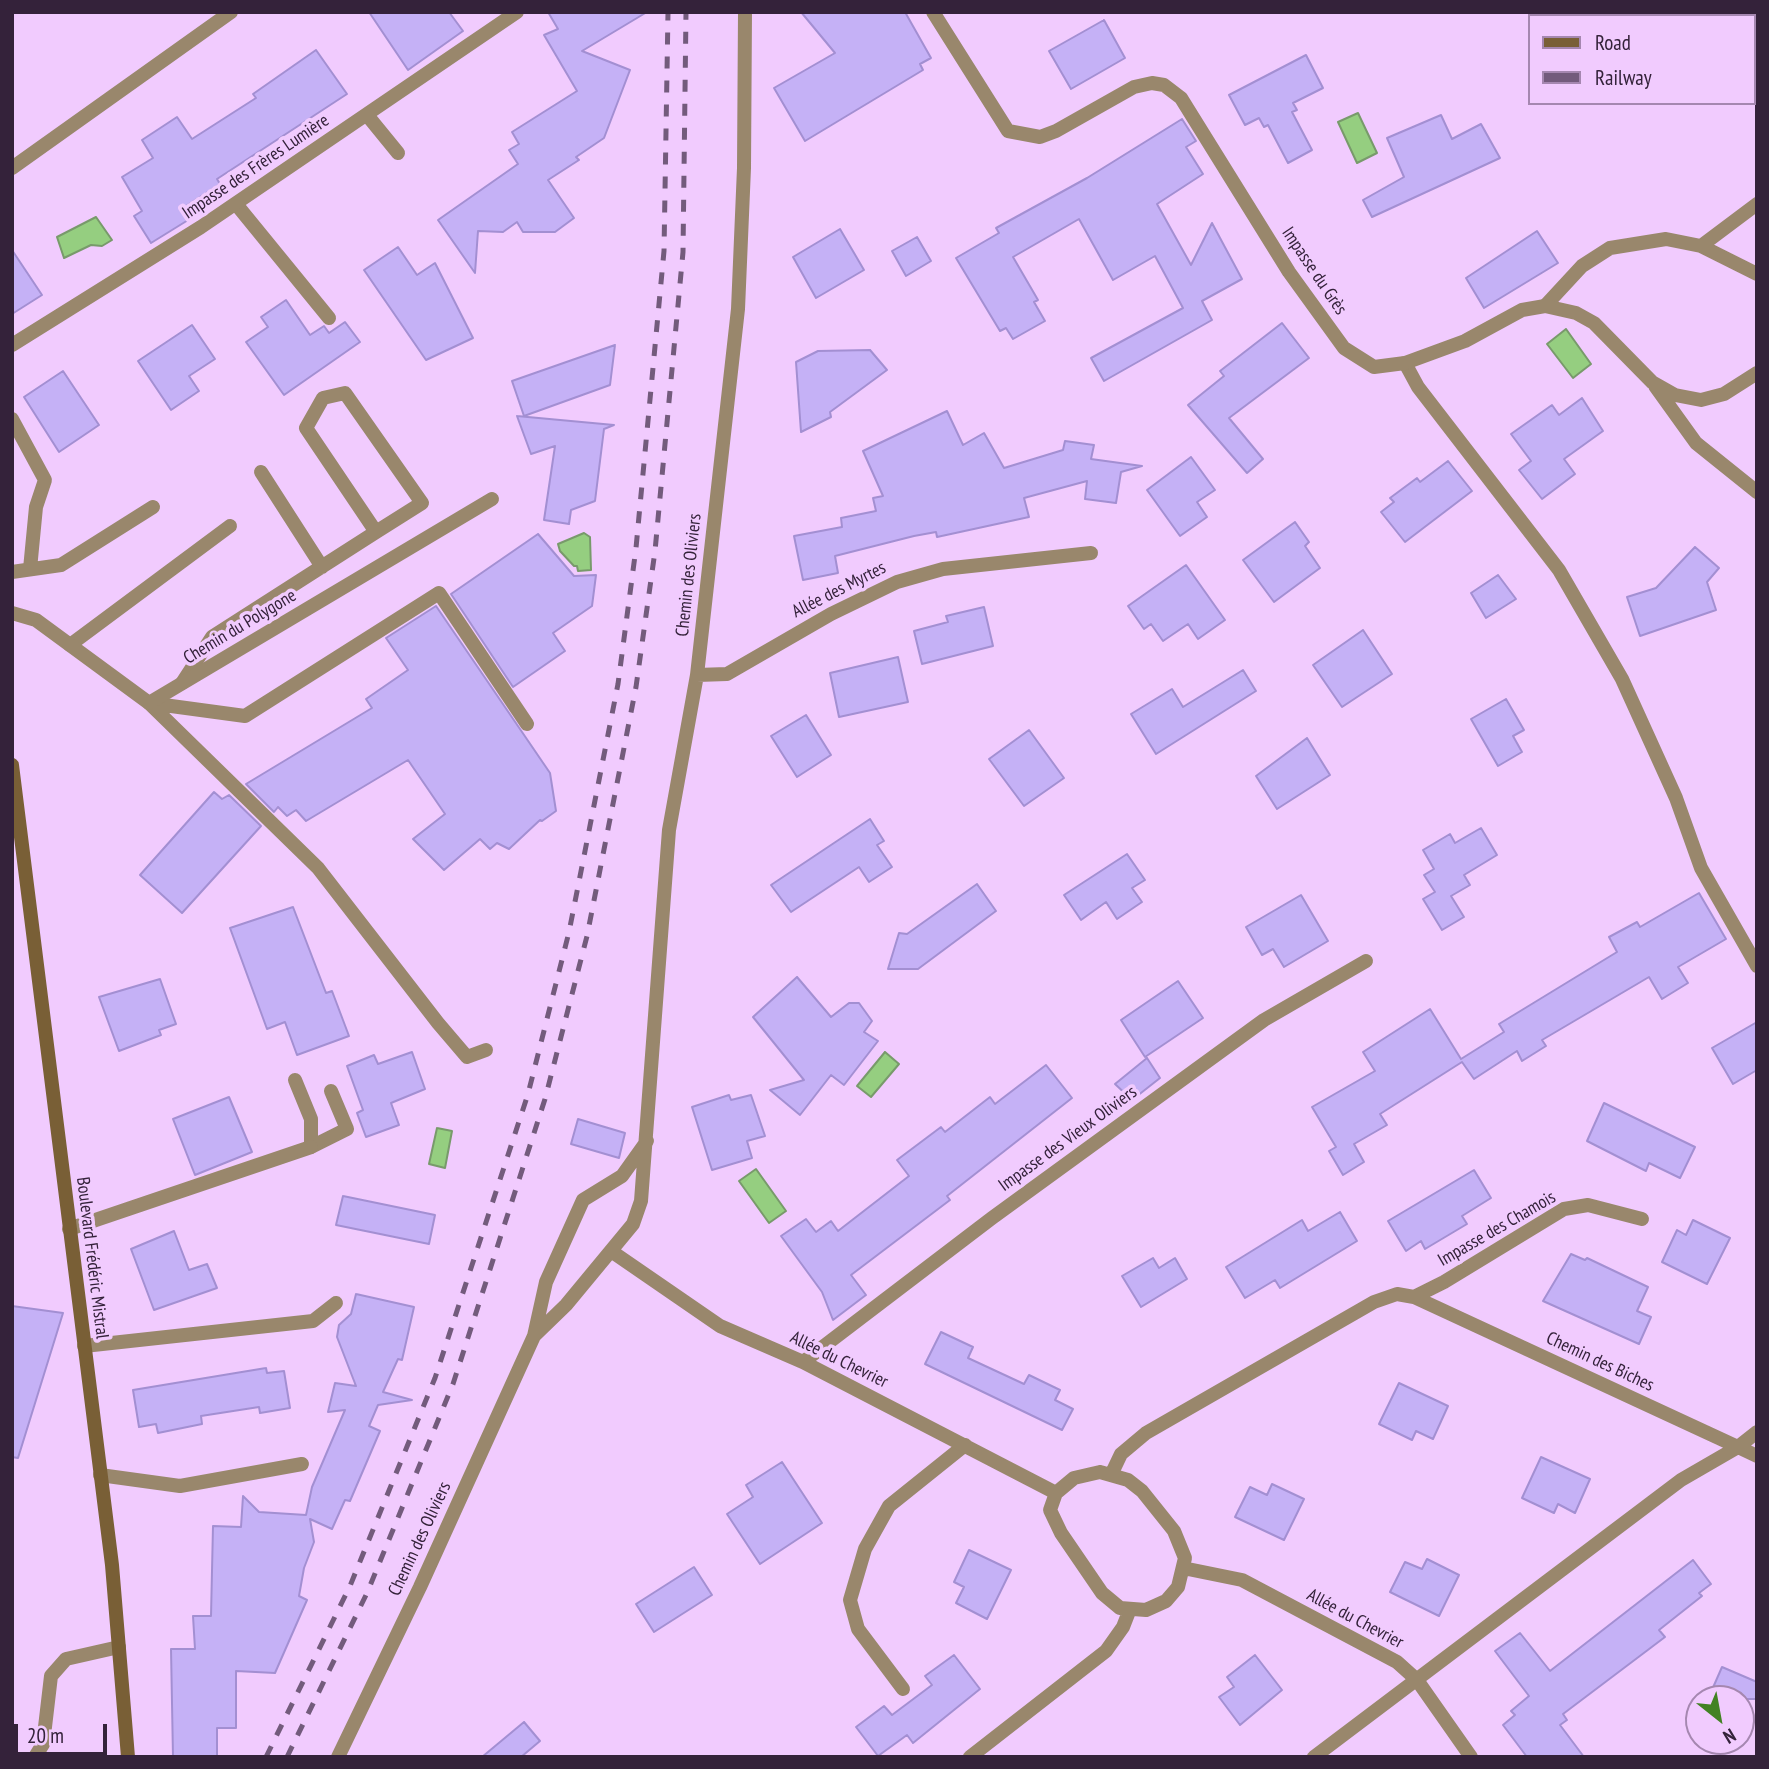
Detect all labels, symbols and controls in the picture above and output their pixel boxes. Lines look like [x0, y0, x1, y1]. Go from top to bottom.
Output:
legend [1528, 14, 1755, 105]
text: Road [1595, 29, 1631, 56]
text: Railway [1595, 64, 1652, 91]
street label: Impasse des Frères Lumière [179, 110, 333, 224]
street label: Impasse du Grès [1277, 223, 1351, 319]
street label: Chemin des Oliviers [672, 513, 706, 637]
street label: Allée des Myrtes [788, 557, 890, 623]
street label: Chemin du Polygone [180, 585, 300, 669]
street label: Impasse des Vieux Oliviers [995, 1082, 1141, 1196]
street label: Boulevard Frédéric Mistral [71, 1176, 113, 1340]
street label: Impasse des Chamois [1434, 1187, 1560, 1271]
street label: Allée du Chevrier [786, 1327, 892, 1393]
street label: Chemin des Biches [1543, 1328, 1657, 1396]
street label: Chemin des Oliviers [384, 1479, 456, 1599]
street label: Allée du Chevrier [1303, 1585, 1407, 1653]
north arrow [1685, 1685, 1755, 1755]
scale bar [18, 1710, 110, 1754]
text: 20 m [27, 1722, 64, 1749]
text: N [1719, 1723, 1740, 1749]

